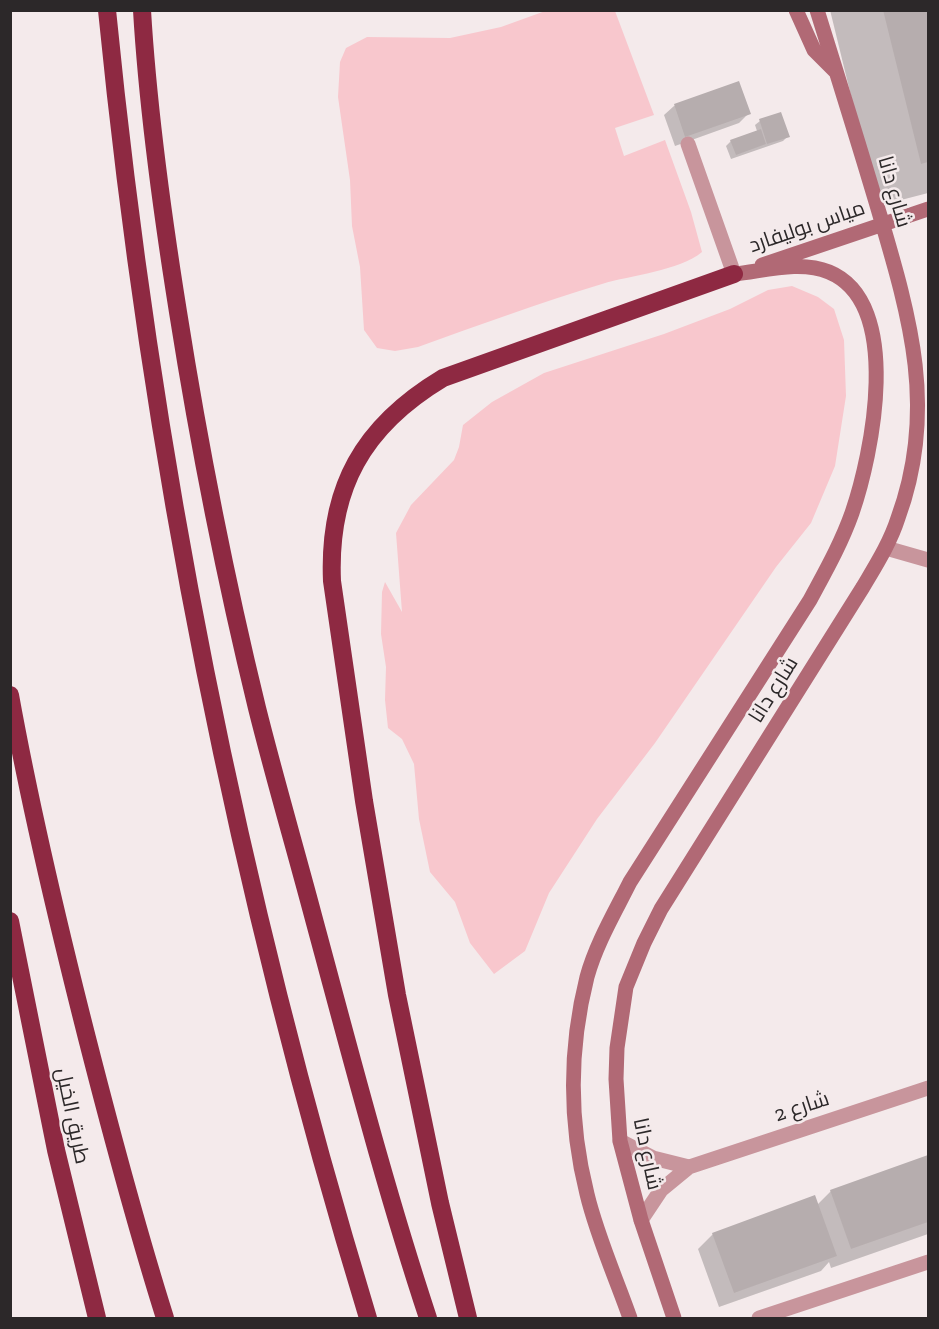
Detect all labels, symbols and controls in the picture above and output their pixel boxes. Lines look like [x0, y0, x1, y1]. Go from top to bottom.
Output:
street label: شارع دانا [872, 153, 916, 231]
street label: مياس بوليفارد [746, 195, 868, 259]
street label: شارع دانا [744, 652, 804, 728]
street label: طريق الخيل [50, 1066, 94, 1166]
street label: شارع 2 [771, 1086, 833, 1128]
street label: شارع دانا [627, 1116, 667, 1192]

